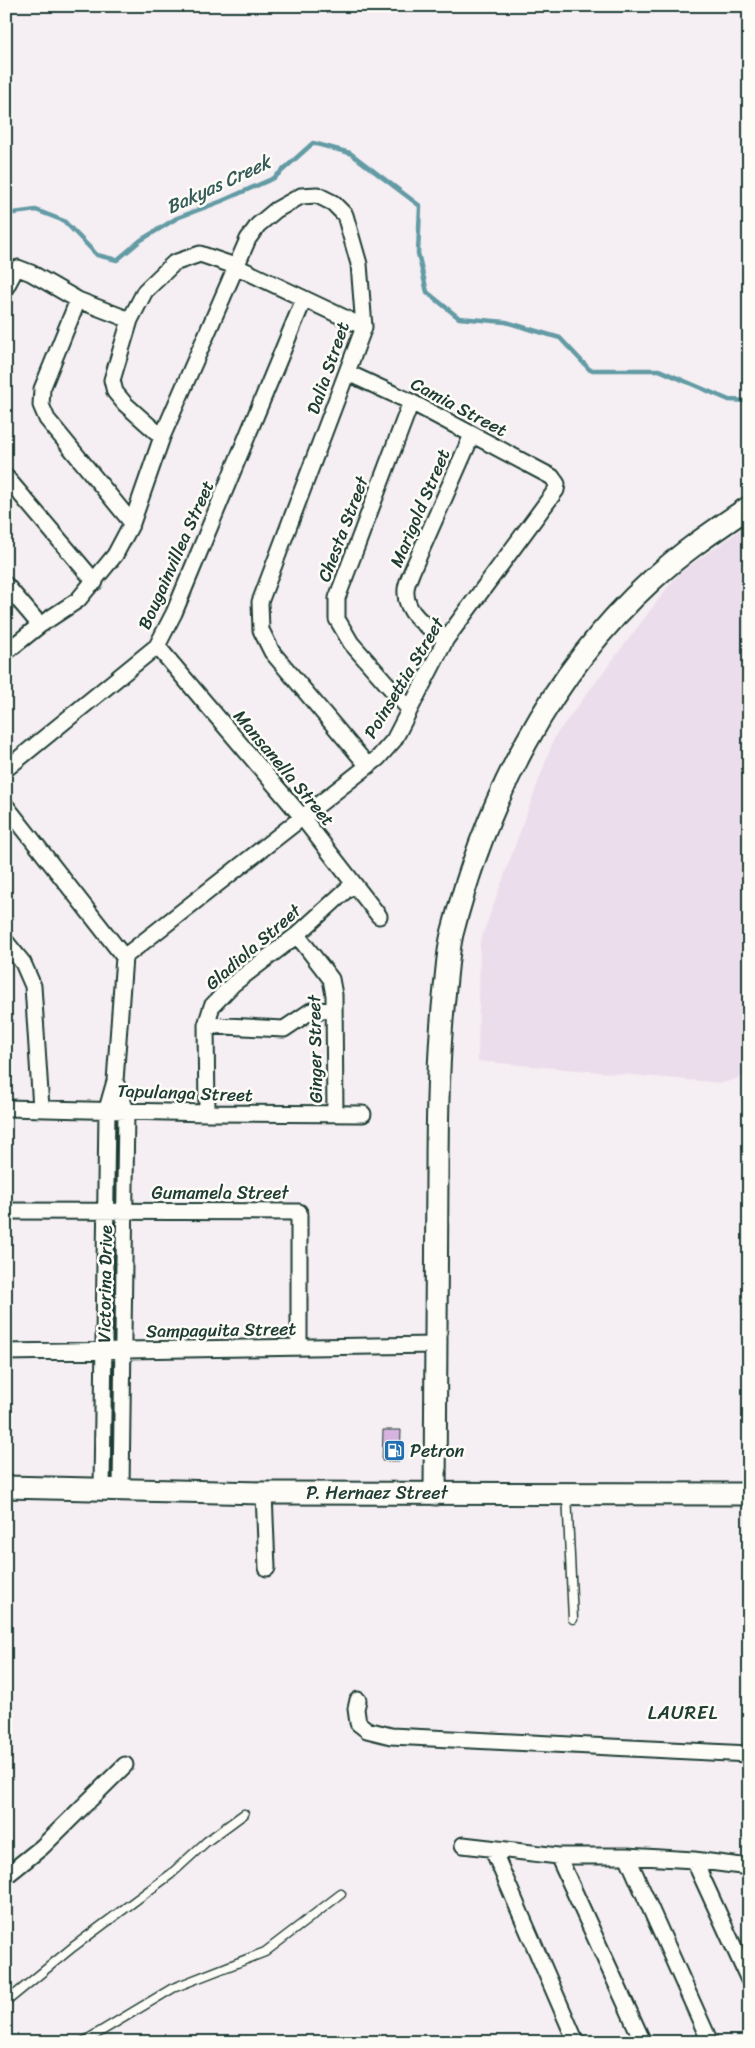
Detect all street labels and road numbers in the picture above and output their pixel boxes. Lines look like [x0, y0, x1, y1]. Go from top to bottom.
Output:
street label: Dalia Street [297, 317, 359, 419]
street label: Camia Street [405, 368, 513, 446]
street label: Marigold Street [381, 444, 459, 572]
street label: Chesta Street [308, 471, 378, 587]
street label: Bougainvillea Street [129, 475, 223, 635]
street label: Poinsettia Street [355, 610, 453, 745]
street label: Mansanella Street [225, 702, 343, 834]
street label: Gladiola Street [197, 895, 309, 998]
street label: Ginger Street [298, 994, 332, 1103]
street label: Tapulanga Street [117, 1075, 253, 1111]
street label: Gumamela Street [152, 1177, 289, 1209]
street label: Victorina Drive [88, 1225, 122, 1343]
street label: Sampaguita Street [146, 1313, 297, 1347]
street label: P. Hernaez Street [306, 1477, 449, 1509]

